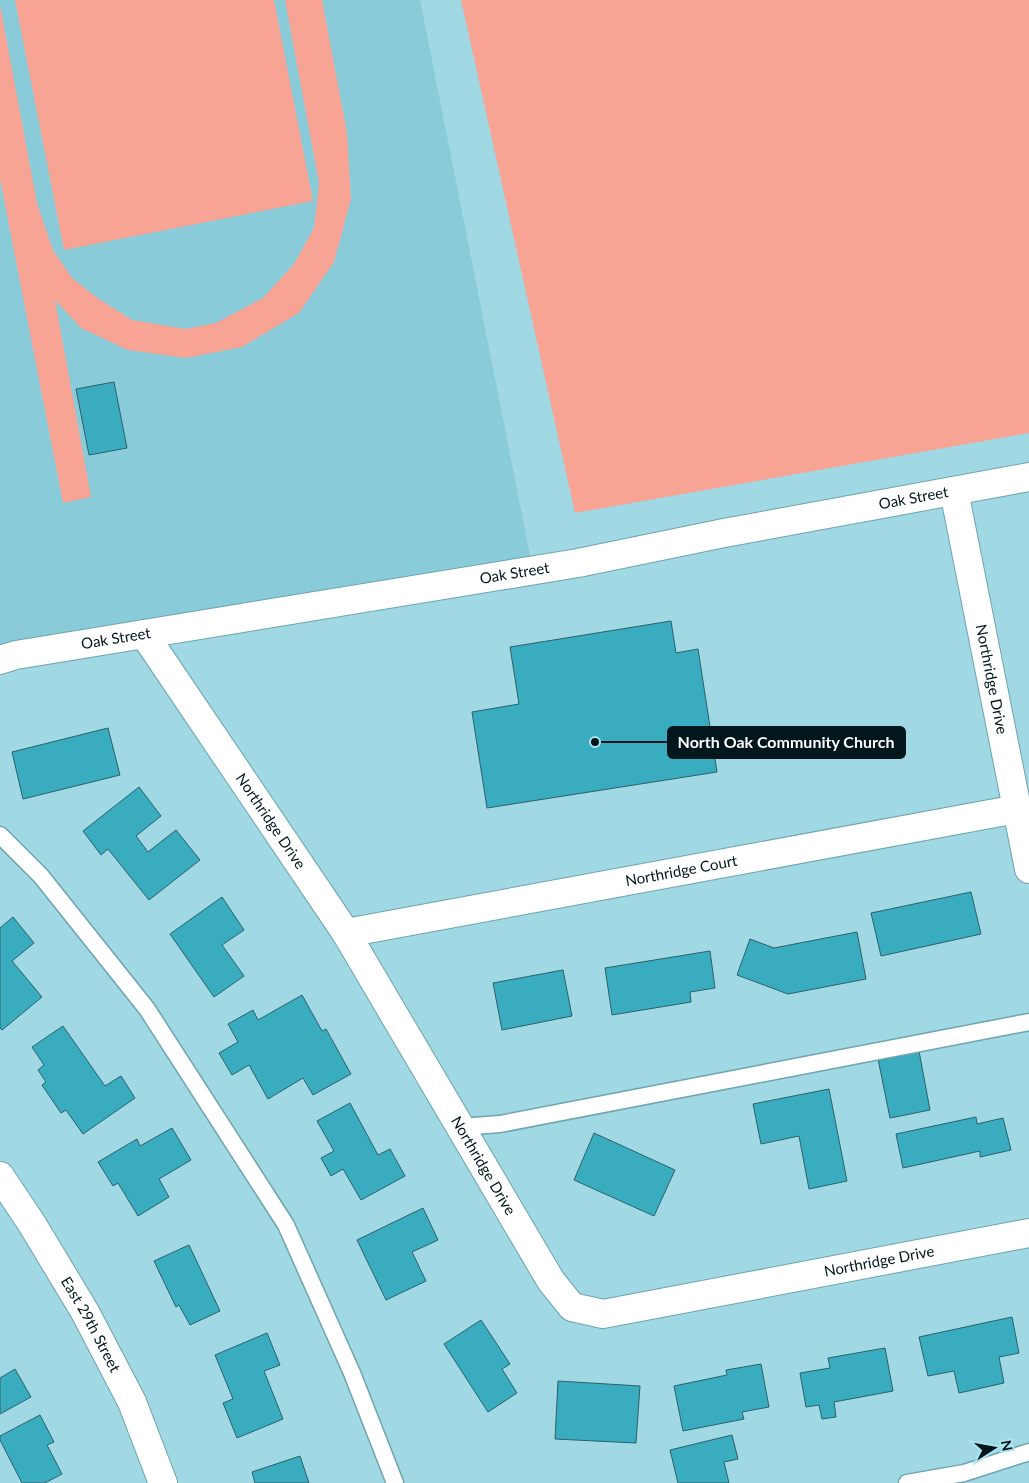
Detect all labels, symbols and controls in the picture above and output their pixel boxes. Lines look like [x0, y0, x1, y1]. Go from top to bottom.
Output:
street label: Oak Street [877, 482, 950, 512]
street label: Oak Street [478, 558, 551, 587]
street label: Oak Street [80, 623, 152, 652]
street label: Northridge Drive [973, 623, 1012, 736]
callout: North Oak Community Church [668, 727, 905, 758]
text: North Oak Community Church [678, 732, 894, 751]
street label: Northridge Drive [233, 769, 310, 872]
street label: Northridge Court [624, 851, 739, 889]
street label: Northridge Drive [448, 1113, 520, 1218]
street label: Northridge Drive [822, 1241, 936, 1280]
street label: East 29th Street [58, 1273, 125, 1375]
north arrow [969, 1423, 1019, 1473]
text: N [998, 1439, 1017, 1452]

